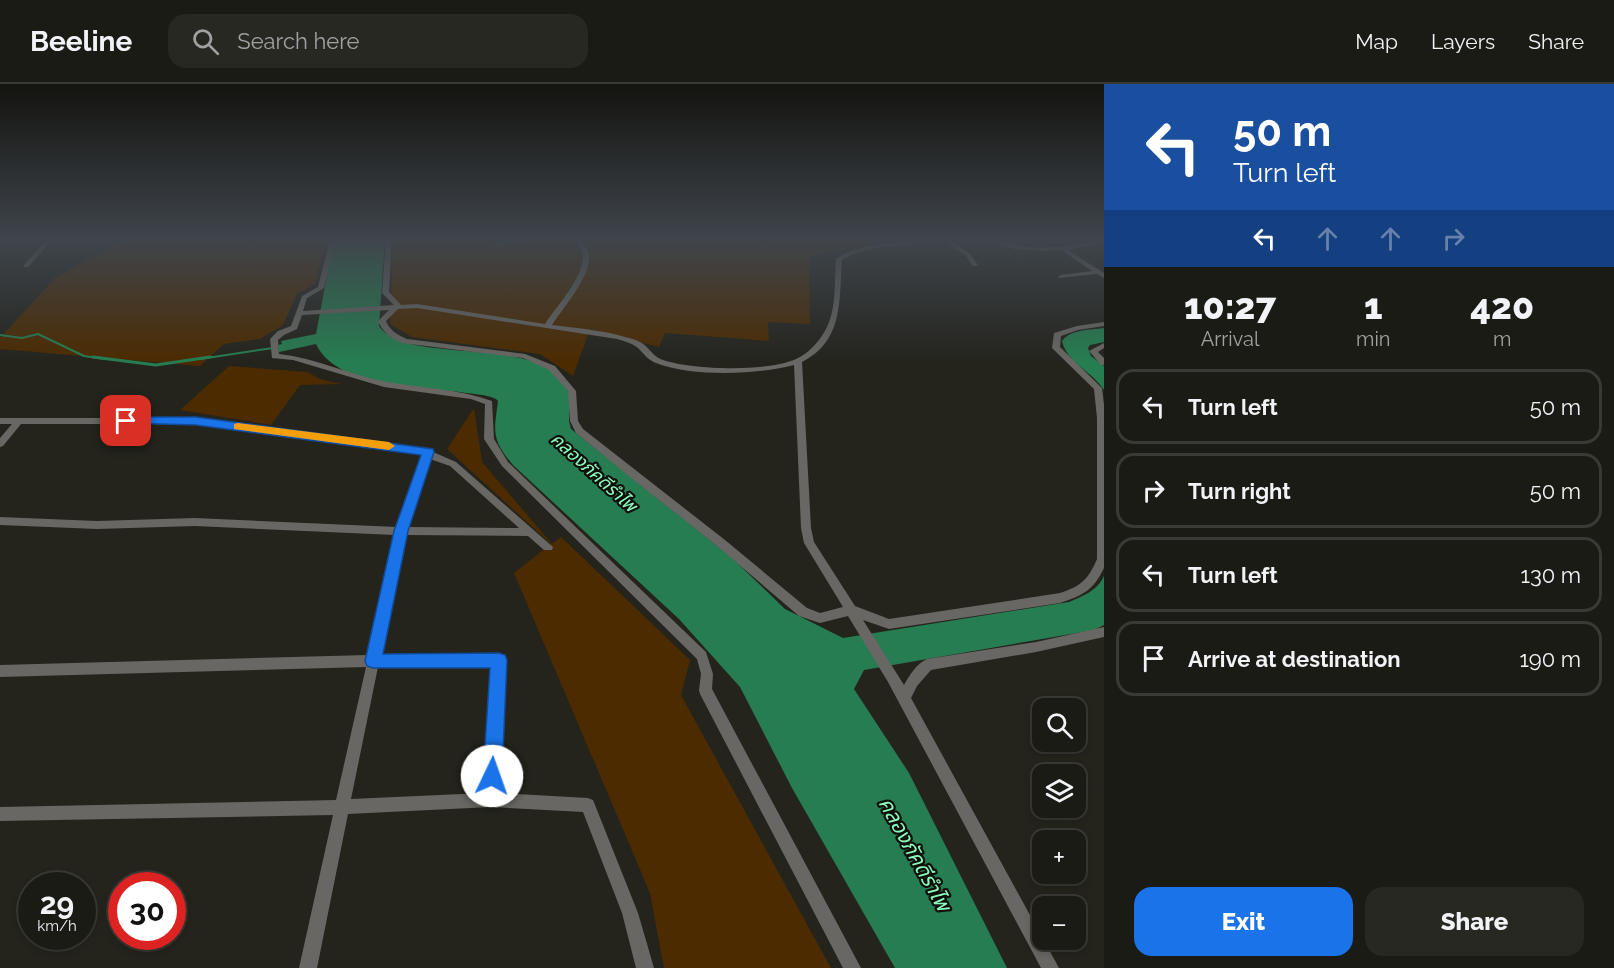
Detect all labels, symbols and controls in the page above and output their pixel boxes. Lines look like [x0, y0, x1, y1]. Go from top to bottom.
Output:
search box [168, 14, 588, 68]
text: Beeline [30, 25, 132, 58]
icon: search [189, 25, 222, 58]
text: Search here [237, 28, 359, 54]
text: Map [1355, 29, 1398, 54]
text: Layers [1431, 29, 1495, 54]
text: Share [1528, 29, 1584, 54]
text: 50 m [1233, 107, 1331, 156]
icon: left [1134, 108, 1212, 186]
text: Turn left [1233, 157, 1336, 188]
icon: left [1248, 222, 1281, 255]
icon: ahead [1311, 222, 1344, 255]
icon: ahead [1374, 222, 1407, 255]
icon: right [1437, 222, 1470, 255]
text: 10:27 [1184, 285, 1276, 327]
text: 1 [1364, 285, 1383, 327]
text: 420 [1470, 285, 1534, 327]
text: Arrival [1201, 327, 1259, 351]
text: min [1356, 327, 1390, 351]
text: m [1493, 327, 1511, 351]
icon: left [1137, 390, 1170, 423]
text: Turn left [1188, 394, 1278, 420]
text: 50 m [1530, 394, 1581, 420]
pin [100, 395, 151, 446]
icon: arrive [109, 404, 142, 437]
water label: คลองภัคดีรำไพ [547, 428, 643, 518]
icon: right [1137, 474, 1170, 507]
text: Turn right [1188, 478, 1291, 504]
text: 50 m [1530, 478, 1581, 504]
icon: left [1137, 558, 1170, 591]
text: Turn left [1188, 562, 1278, 588]
text: 130 m [1521, 562, 1581, 588]
icon: arrive [1137, 642, 1170, 675]
text: Arrive at destination [1188, 646, 1401, 672]
text: 190 m [1519, 646, 1581, 672]
map controls [1032, 698, 1086, 950]
button: search [1032, 698, 1086, 752]
position arrow [460, 744, 524, 808]
button: layers [1032, 764, 1086, 818]
water label: คลองภัคดีรำไพ [874, 793, 958, 917]
button: + [1032, 830, 1086, 884]
speed limit sign: 30 [108, 872, 186, 950]
text: 29 [40, 886, 74, 921]
button: Exit [1134, 887, 1353, 956]
button: Share [1365, 887, 1584, 956]
button: − [1032, 896, 1086, 950]
text: km/h [37, 917, 77, 935]

